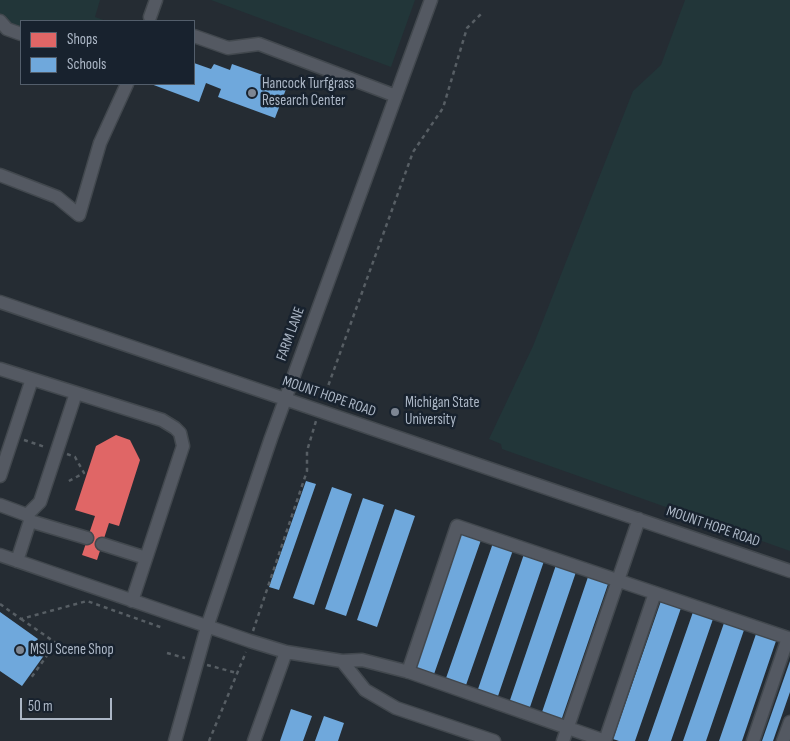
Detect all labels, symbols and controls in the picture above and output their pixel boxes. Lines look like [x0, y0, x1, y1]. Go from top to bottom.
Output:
legend [20, 20, 195, 85]
text: Shops [67, 30, 98, 49]
text: Schools [67, 55, 106, 74]
place label: Hancock Turfgrass Research Center [262, 75, 354, 110]
marker: Hancock Turfgrass Research Center [246, 87, 258, 99]
street label: FARM LANE [273, 305, 309, 363]
street label: MOUNT HOPE ROAD [280, 373, 378, 421]
place label: Michigan State University [405, 394, 479, 429]
marker: Michigan State University [389, 406, 401, 418]
street label: MOUNT HOPE ROAD [664, 503, 762, 551]
place label: MSU Scene Shop [30, 641, 114, 659]
marker: MSU Scene Shop [14, 644, 26, 656]
scale bar [22, 688, 115, 720]
text: 50 m [28, 697, 53, 716]

